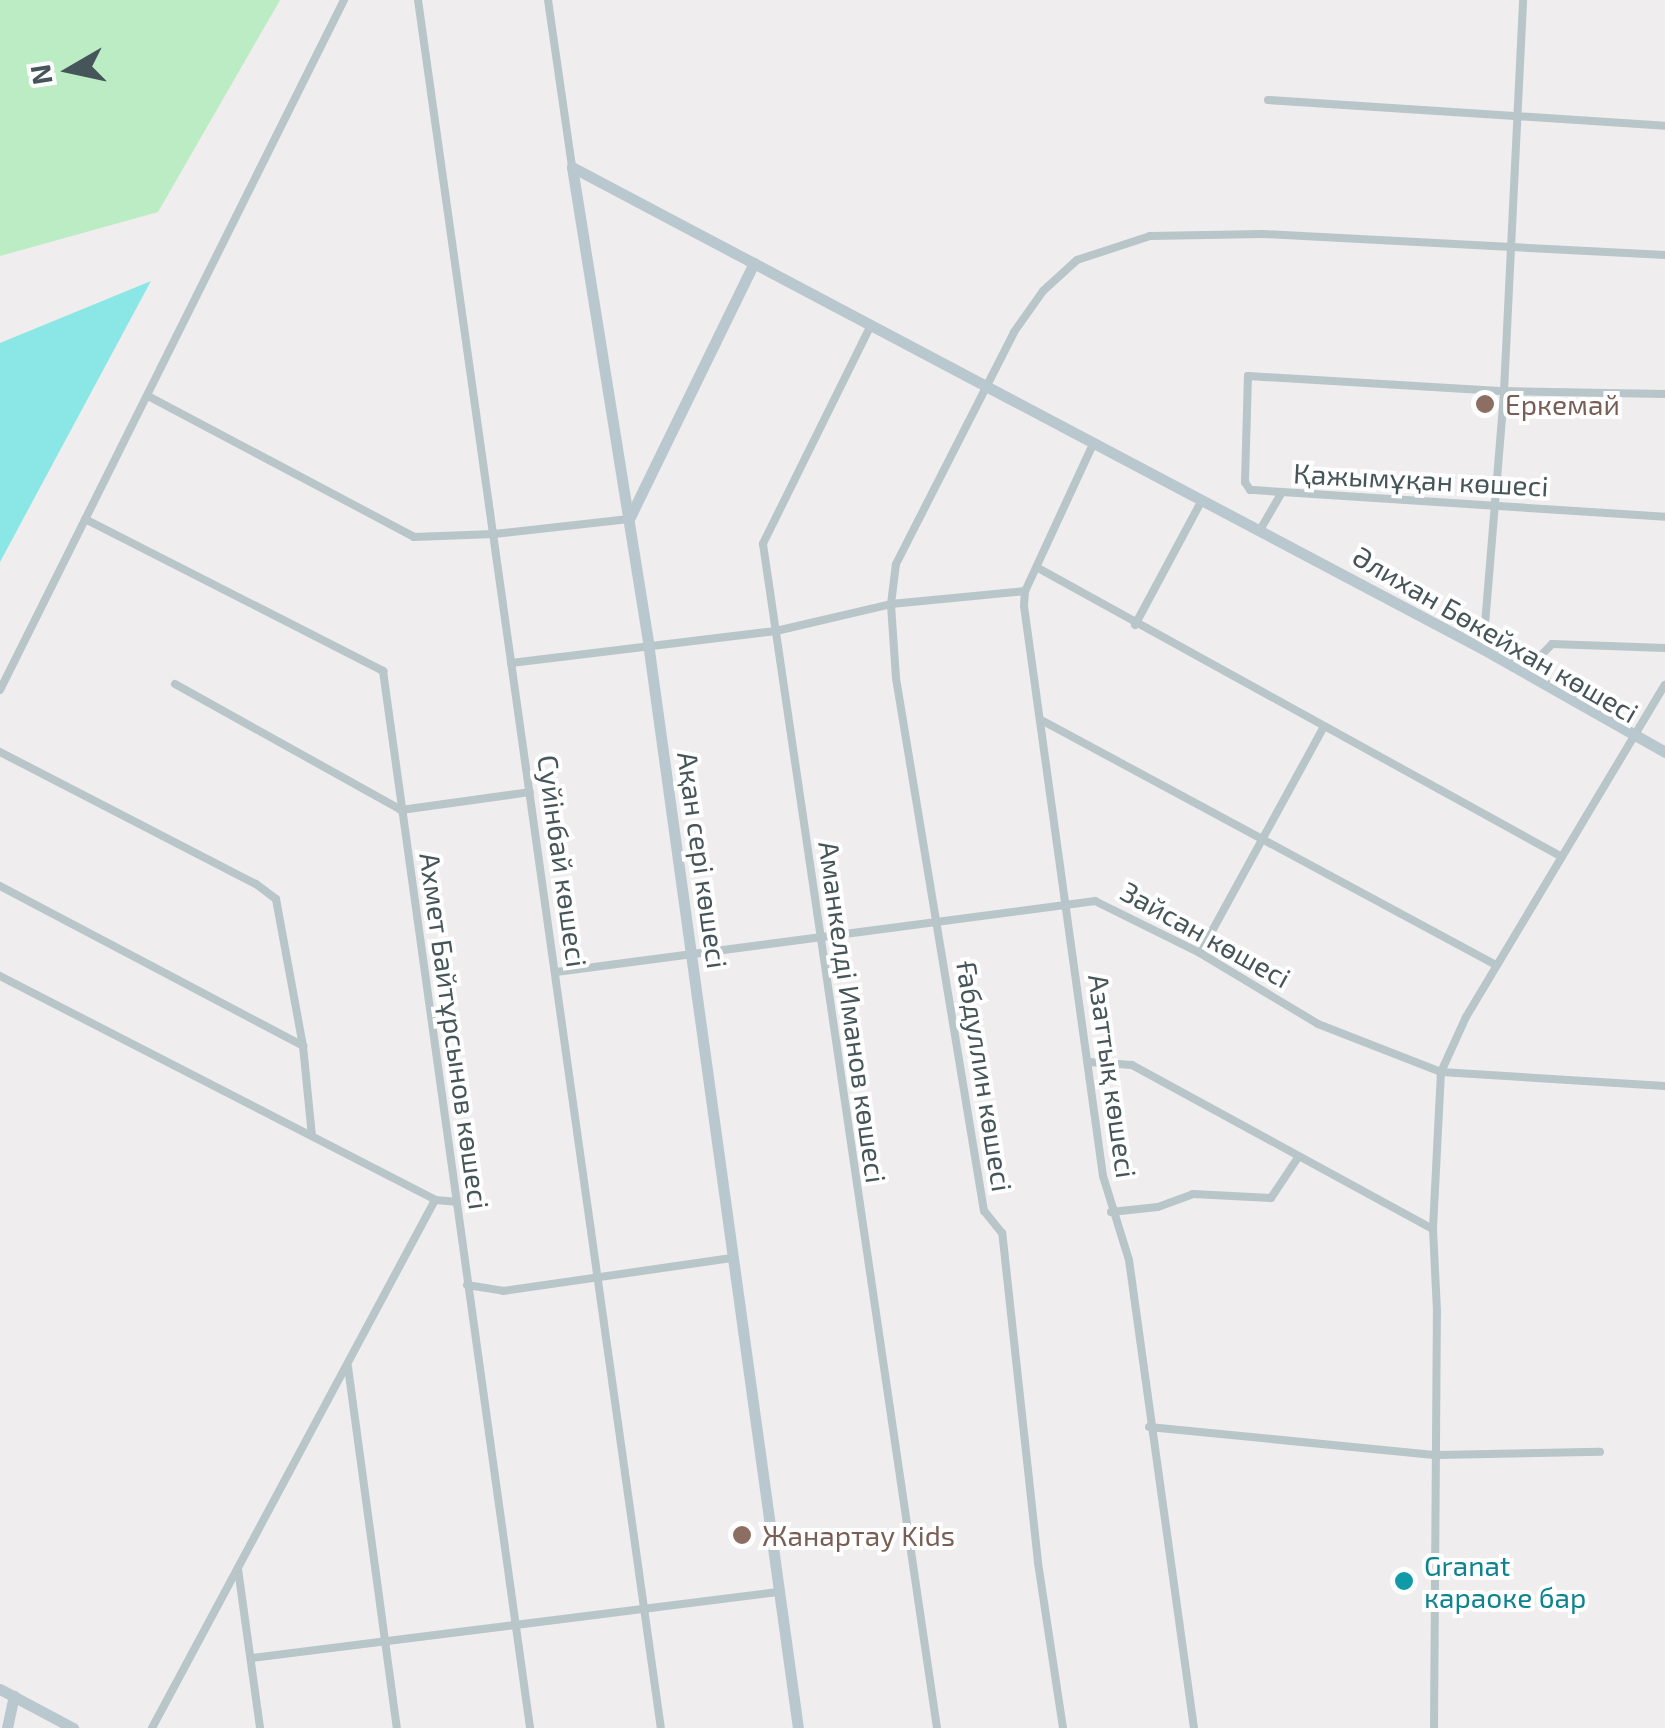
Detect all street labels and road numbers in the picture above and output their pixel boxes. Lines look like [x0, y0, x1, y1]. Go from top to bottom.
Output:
street label: Қажымұқан көшесі [1293, 456, 1549, 502]
street label: Әлихан Бөкейхан көшесі [1348, 539, 1644, 729]
street label: Ақан сері көшесі [671, 749, 735, 971]
street label: Суйінбай көшесі [531, 753, 595, 969]
street label: Аманкелді Иманов көшесі [812, 839, 894, 1185]
street label: Ахмет Байтұрсынов көшесі [413, 850, 497, 1212]
street label: Зайсан көшесі [1115, 874, 1297, 994]
street label: Ғабдуллин көшесі [950, 958, 1020, 1194]
street label: Азаттық көшесі [1082, 972, 1144, 1180]

